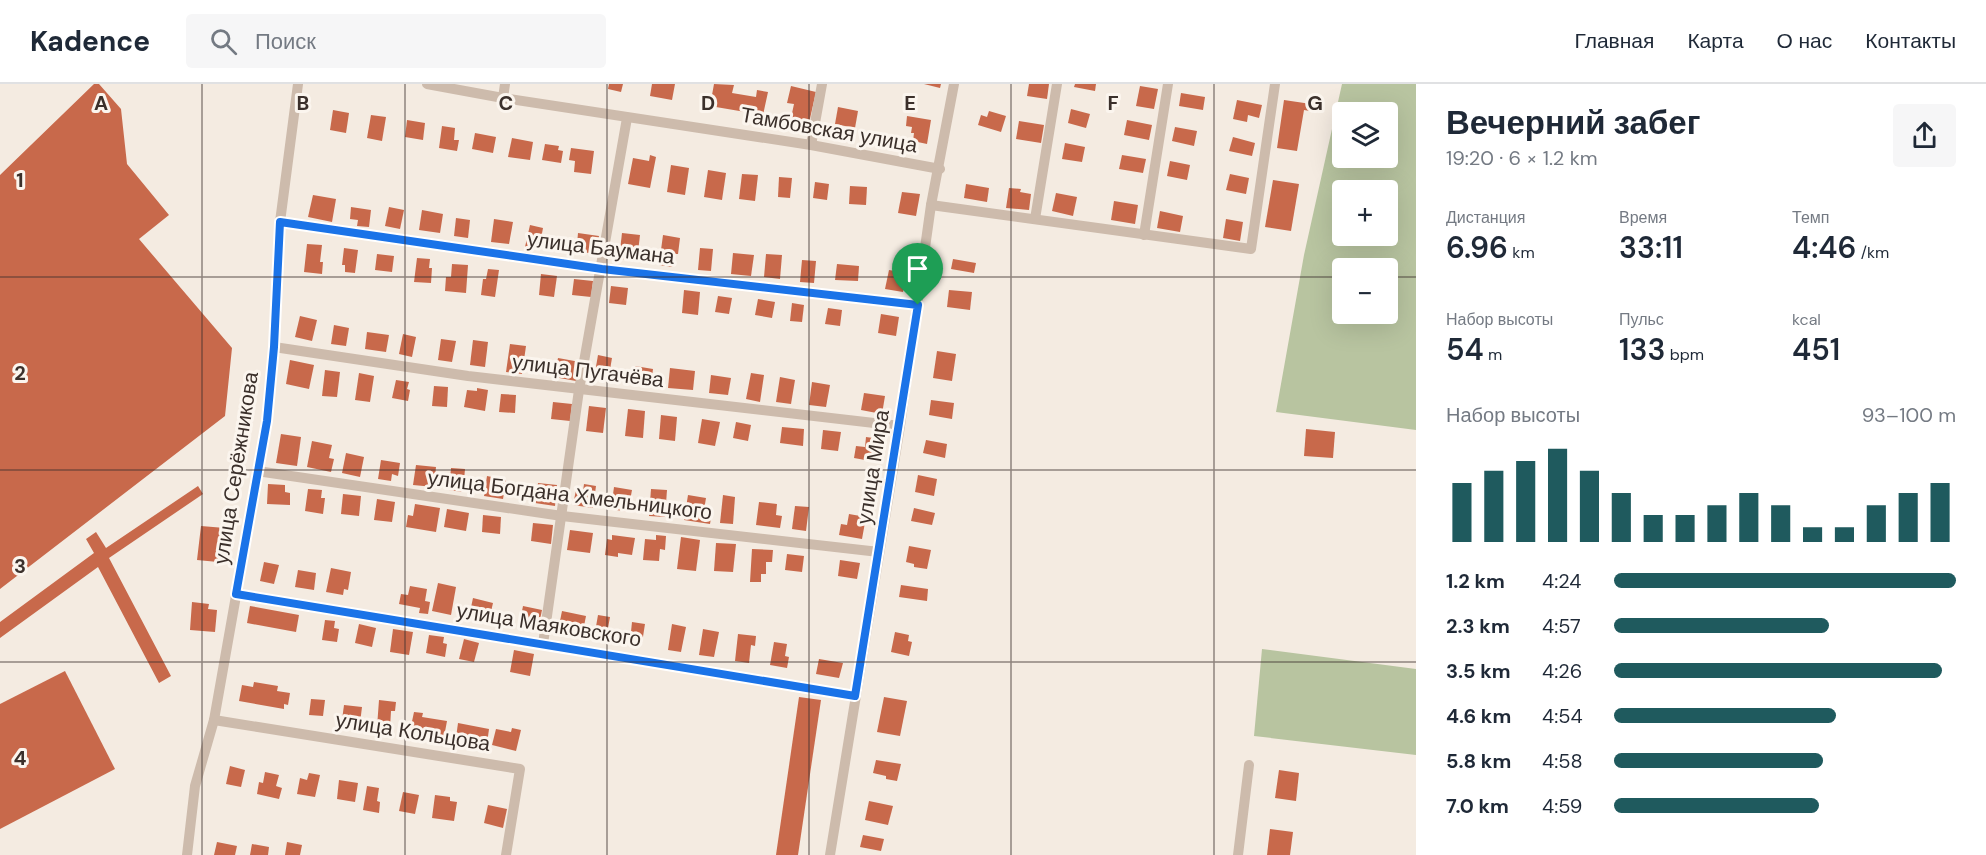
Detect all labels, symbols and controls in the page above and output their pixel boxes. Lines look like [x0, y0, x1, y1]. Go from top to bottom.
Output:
search box [186, 14, 606, 68]
text: Kadence [30, 23, 150, 60]
icon: search [207, 25, 240, 58]
text: Поиск [255, 27, 316, 56]
text: Главная [1574, 27, 1654, 55]
text: Карта [1687, 27, 1744, 55]
text: О нас [1777, 27, 1832, 55]
text: Контакты [1865, 27, 1956, 55]
text: A [94, 90, 108, 116]
text: B [297, 90, 309, 116]
text: C [499, 90, 513, 116]
text: D [701, 90, 715, 116]
text: E [904, 90, 916, 116]
text: F [1107, 90, 1119, 116]
text: G [1307, 90, 1323, 116]
street label: Тамбовская улица [738, 101, 920, 159]
text: Вечерний забег [1446, 101, 1700, 144]
map controls [1332, 102, 1398, 324]
button: layers [1332, 102, 1398, 168]
button: share [1893, 104, 1956, 167]
text: 19:20 · 6 × 1.2 km [1446, 145, 1598, 171]
text: 1 [16, 167, 24, 193]
button: + [1332, 180, 1398, 246]
text: Дистанция [1446, 207, 1525, 228]
text: Время [1619, 207, 1667, 228]
text: Темп [1792, 207, 1829, 228]
street label: улица Баумана [526, 225, 677, 271]
text: 6.96 [1446, 228, 1508, 267]
text: 33:11 [1619, 228, 1683, 267]
text: 4:46 [1792, 228, 1856, 267]
text: km [1508, 242, 1535, 263]
text: /km [1856, 242, 1889, 263]
pin [892, 243, 943, 305]
icon: arrive [901, 252, 934, 285]
button: − [1332, 258, 1398, 324]
text: Набор высоты [1446, 309, 1553, 330]
text: Пульс [1619, 309, 1664, 330]
text: kcal [1792, 309, 1821, 330]
text: 54 [1446, 330, 1484, 369]
text: 133 [1619, 330, 1665, 369]
text: 451 [1792, 330, 1840, 369]
text: m [1484, 344, 1502, 365]
text: bpm [1665, 344, 1704, 365]
street label: улица Пугачёва [511, 348, 666, 394]
text: 2 [14, 360, 26, 386]
street label: улица Серёжникова [207, 369, 265, 566]
text: Набор высоты [1446, 402, 1580, 428]
text: 93–100 m [1862, 402, 1956, 428]
street label: улица Мира [850, 407, 896, 526]
street label: улица Богдана Хмельницкого [426, 464, 714, 526]
text: 3 [14, 553, 26, 579]
text: 1.2 km [1446, 568, 1505, 594]
text: 4:24 [1542, 568, 1582, 594]
street label: улица Маяковского [455, 597, 643, 653]
text: 2.3 km [1446, 613, 1510, 639]
text: 4:57 [1542, 613, 1581, 639]
text: 3.5 km [1446, 658, 1511, 684]
text: 4:26 [1542, 658, 1582, 684]
text: 4.6 km [1446, 703, 1511, 729]
text: 4:54 [1542, 703, 1583, 729]
street label: улица Кольцова [334, 706, 493, 758]
text: 4 [14, 745, 27, 771]
text: 5.8 km [1446, 748, 1511, 774]
text: 4:58 [1542, 748, 1583, 774]
text: 7.0 km [1446, 793, 1509, 819]
text: 4:59 [1542, 793, 1582, 819]

